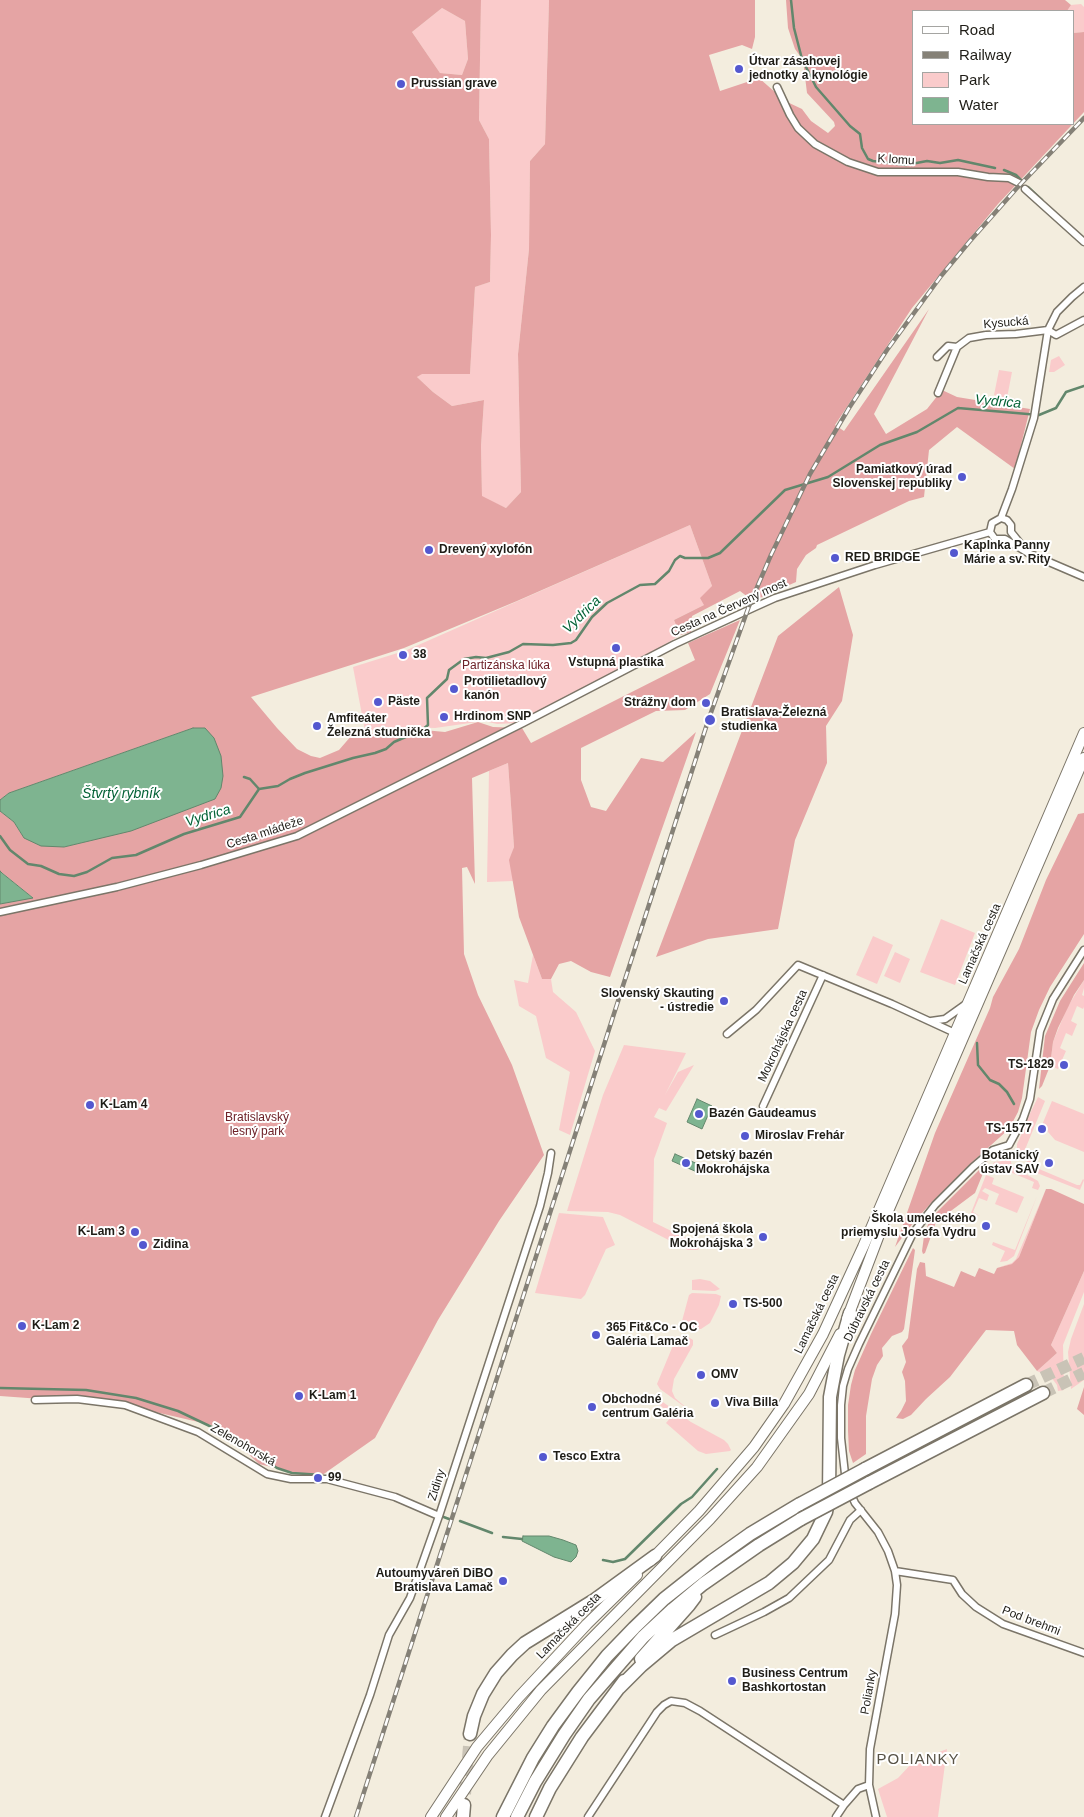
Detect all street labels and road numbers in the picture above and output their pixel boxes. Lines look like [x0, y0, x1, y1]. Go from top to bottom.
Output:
street label: K lomu [877, 152, 915, 168]
street label: Kysucká [983, 314, 1029, 332]
street label: Cesta na Červený most [669, 576, 789, 640]
street label: Cesta mládeže [225, 814, 305, 852]
street label: Lamačská cesta [956, 901, 1004, 987]
street label: Mokrohájska cesta [755, 988, 811, 1084]
street label: Dúbravská cesta [841, 1258, 893, 1344]
street label: Lamačská cesta [792, 1272, 842, 1356]
street label: Zelenohorská [208, 1421, 278, 1469]
street label: Zidiny [425, 1468, 449, 1502]
street label: Lamačská cesta [534, 1590, 604, 1662]
street label: Pod brehmi [1000, 1603, 1062, 1639]
street label: Polianky [858, 1668, 880, 1716]

